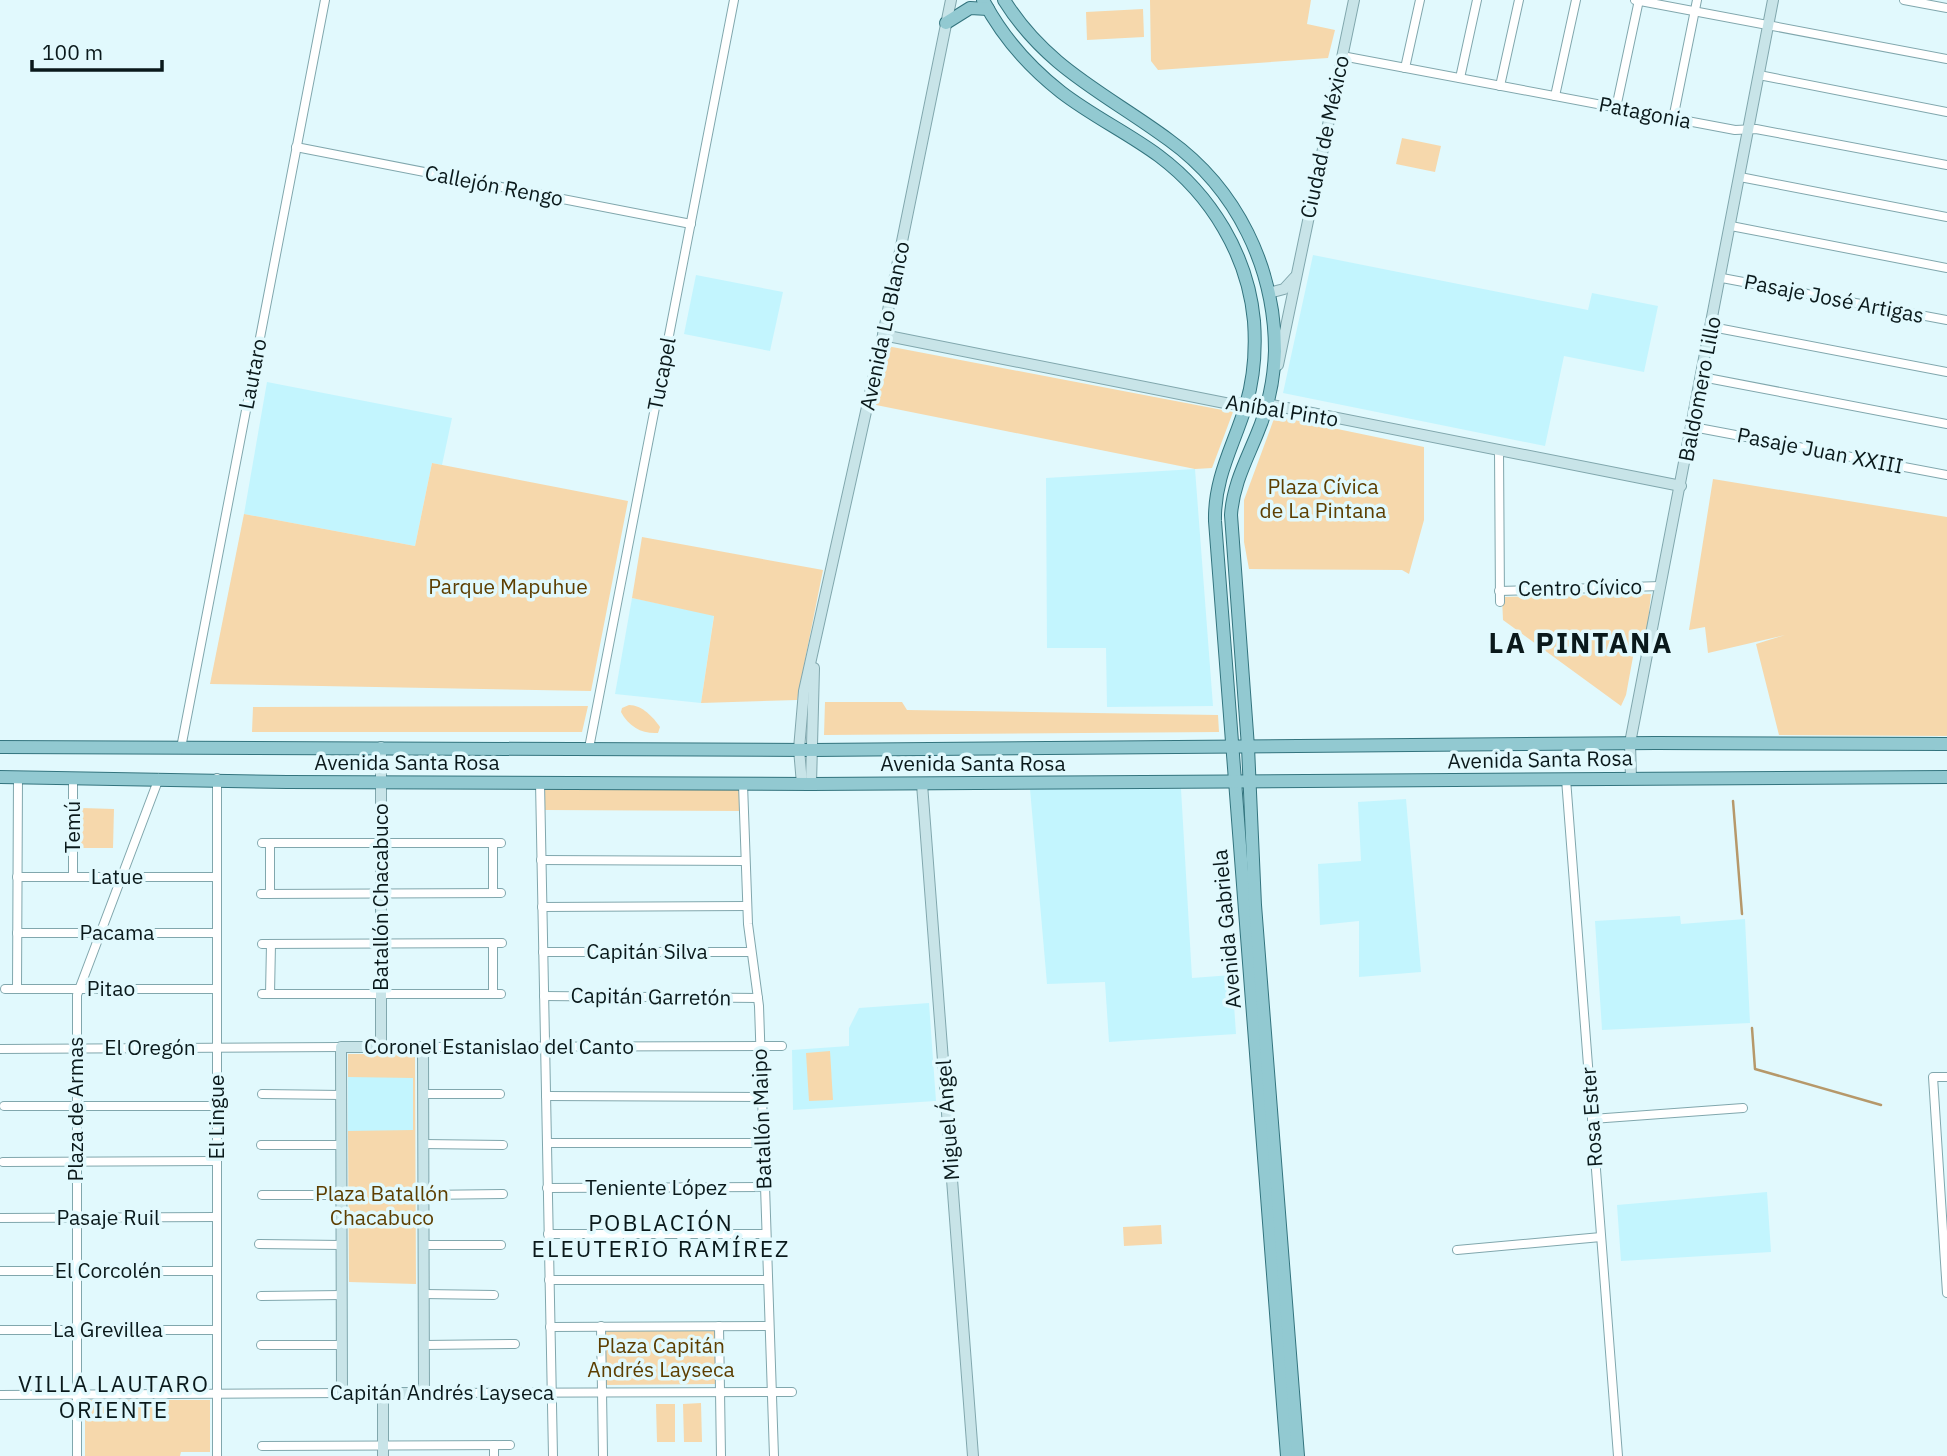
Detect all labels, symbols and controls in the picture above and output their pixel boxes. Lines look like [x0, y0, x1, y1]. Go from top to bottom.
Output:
scale bar [32, 28, 161, 72]
text: 100 m [42, 38, 103, 66]
street label: Ciudad de México [1293, 53, 1355, 221]
street label: Patagonia [1597, 89, 1694, 135]
street label: Callejón Rengo [423, 158, 566, 212]
street label: Avenida Lo Blanco [852, 239, 916, 413]
street label: Pasaje José Artigas [1742, 267, 1926, 329]
street label: Baldomero Lillo [1671, 314, 1727, 464]
street label: Tucapel [640, 334, 682, 413]
street label: Lautaro [231, 336, 273, 412]
street label: Aníbal Pinto [1224, 387, 1340, 433]
street label: Pasaje Juan XXIII [1735, 420, 1906, 480]
park label: Plaza Cívica de La Pintana [1260, 472, 1386, 524]
park label: Parque Mapuhue [428, 572, 588, 600]
street label: Centro Cívico [1518, 572, 1642, 602]
district label: LA PINTANA [1488, 624, 1674, 661]
street label: Avenida Santa Rosa [1447, 743, 1633, 775]
street label: Avenida Santa Rosa [314, 748, 500, 776]
street label: Avenida Santa Rosa [880, 749, 1066, 777]
street label: Temú [58, 801, 86, 853]
street label: Batallón Chacabuco [366, 803, 394, 991]
street label: Avenida Gabriela [1205, 848, 1247, 1010]
street label: Latue [91, 862, 143, 890]
street label: Pacama [79, 918, 155, 946]
street label: Capitán Silva [586, 937, 708, 965]
street label: Pitao [87, 974, 135, 1002]
street label: Capitán Garretón [570, 981, 732, 1011]
street label: Coronel Estanislao del Canto [364, 1032, 634, 1060]
street label: El Oregón [104, 1033, 196, 1061]
street label: Plaza de Armas [61, 1036, 89, 1182]
street label: Batallón Maipo [745, 1048, 777, 1190]
street label: Miguel Ángel [929, 1058, 965, 1181]
street label: Rosa Ester [1574, 1066, 1608, 1168]
street label: El Lingue [202, 1074, 230, 1160]
street label: Teniente López [585, 1173, 727, 1201]
park label: Plaza Batallón Chacabuco [315, 1179, 449, 1231]
street label: Pasaje Ruil [56, 1203, 160, 1231]
district label: POBLACIÓN ELEUTERIO RAMÍREZ [532, 1207, 790, 1263]
street label: El Corcolén [55, 1256, 161, 1284]
street label: La Grevillea [53, 1315, 163, 1343]
park label: Plaza Capitán Andrés Layseca [587, 1331, 735, 1383]
district label: VILLA LAUTARO ORIENTE [18, 1368, 210, 1424]
street label: Capitán Andrés Layseca [330, 1378, 554, 1406]

